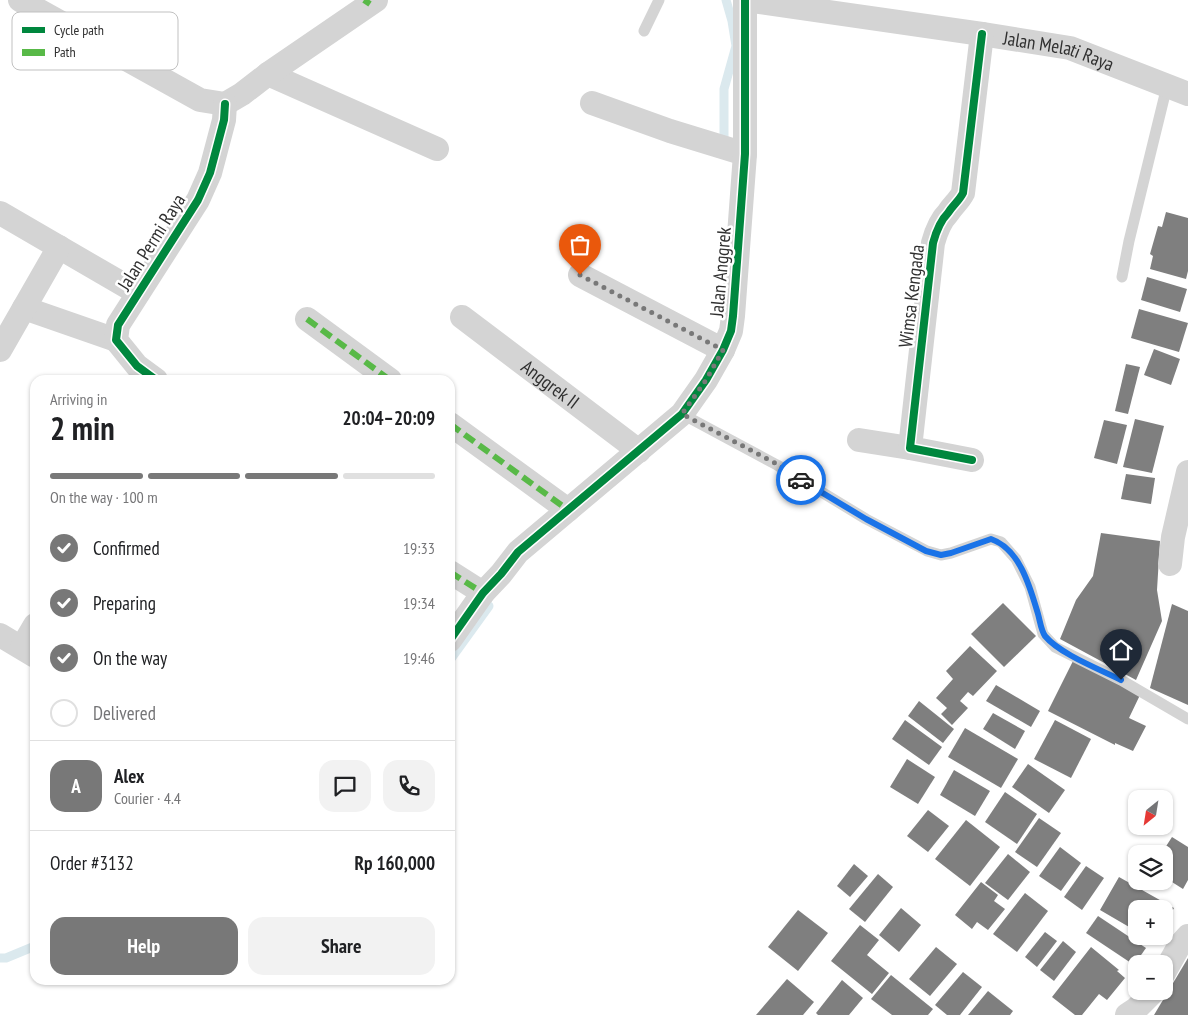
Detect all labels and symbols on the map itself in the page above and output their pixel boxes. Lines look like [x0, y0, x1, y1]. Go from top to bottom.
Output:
legend [12, 12, 178, 70]
text: Cycle path [54, 21, 104, 39]
street label: Jalan Melati Raya [1001, 25, 1117, 76]
text: Path [54, 43, 76, 61]
street label: Jalan Permi Raya [111, 189, 190, 296]
pin [559, 224, 601, 275]
street label: Jalan Anggrek [704, 225, 736, 319]
street label: Wimsa Kengada [893, 243, 929, 349]
street label: Anggrek II [517, 354, 584, 414]
courier [776, 455, 826, 505]
pin [1100, 629, 1142, 680]
north arrow [1128, 790, 1172, 835]

